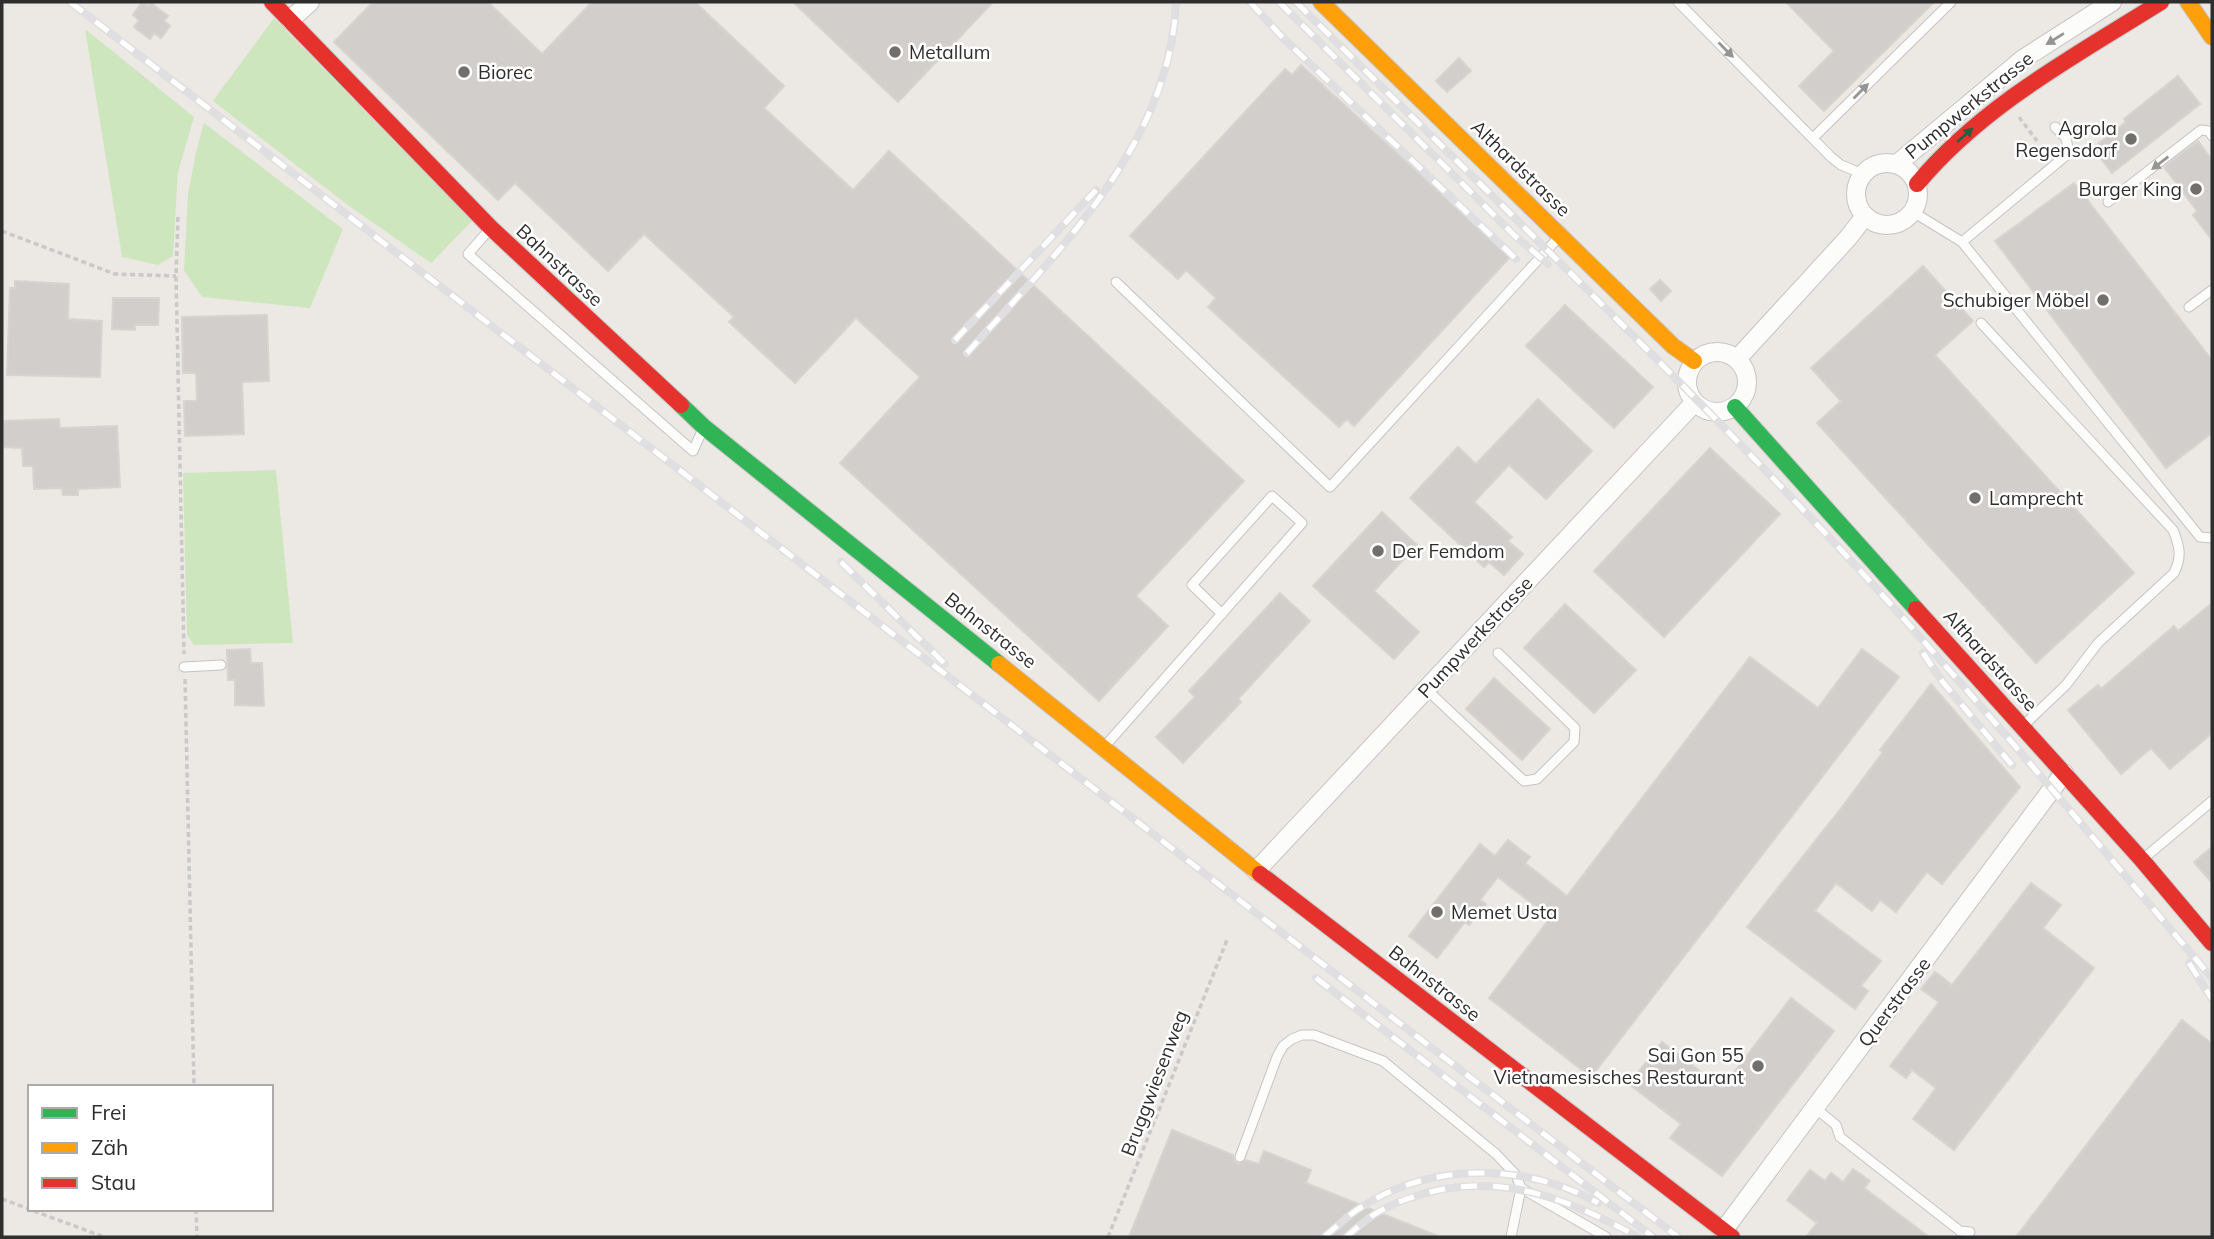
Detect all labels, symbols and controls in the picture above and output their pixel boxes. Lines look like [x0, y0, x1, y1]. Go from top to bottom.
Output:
one-way arrow [2045, 32, 2064, 45]
place label: Metallum [909, 40, 990, 64]
one-way arrow [1717, 42, 1734, 59]
marker: Metallum [887, 44, 903, 60]
street label: Pumpwerkstrasse [1900, 46, 2038, 164]
place label: Biorec [478, 60, 533, 84]
marker: Biorec [456, 64, 472, 80]
one-way arrow [1853, 82, 1870, 99]
street label: Althardstrasse [1466, 114, 1576, 222]
place label: Agrola Regensdorf [2015, 116, 2118, 162]
one-way arrow [1956, 128, 1973, 143]
marker: Agrola Regensdorf [2123, 131, 2139, 147]
one-way arrow [2152, 155, 2170, 170]
place label: Burger King [2079, 177, 2182, 201]
marker: Burger King [2188, 181, 2204, 197]
street label: Bahnstrasse [512, 219, 608, 311]
place label: Schubiger Möbel [1943, 288, 2089, 312]
marker: Schubiger Möbel [2095, 292, 2111, 308]
place label: Lamprecht [1989, 486, 2083, 510]
marker: Lamprecht [1967, 490, 1983, 506]
place label: Der Femdom [1392, 539, 1505, 563]
marker: Der Femdom [1370, 543, 1386, 559]
street label: Pumpwerkstrasse [1412, 571, 1538, 703]
street label: Bahnstrasse [940, 587, 1042, 673]
street label: Althardstrasse [1939, 604, 2043, 716]
place label: Memet Usta [1451, 900, 1558, 924]
marker: Memet Usta [1429, 904, 1445, 920]
street label: Bahnstrasse [1384, 940, 1486, 1026]
street label: Querstrasse [1852, 952, 1936, 1052]
street label: Bruggwiesenweg [1115, 1007, 1193, 1159]
place label: Sai Gon 55 Vietnamesisches Restaurant [1493, 1043, 1744, 1089]
marker: Sai Gon 55 Vietnamesisches Restaurant [1750, 1058, 1766, 1074]
legend [28, 1085, 273, 1211]
text: Frei [91, 1099, 127, 1125]
text: Zäh [91, 1134, 128, 1160]
text: Stau [91, 1169, 136, 1195]

